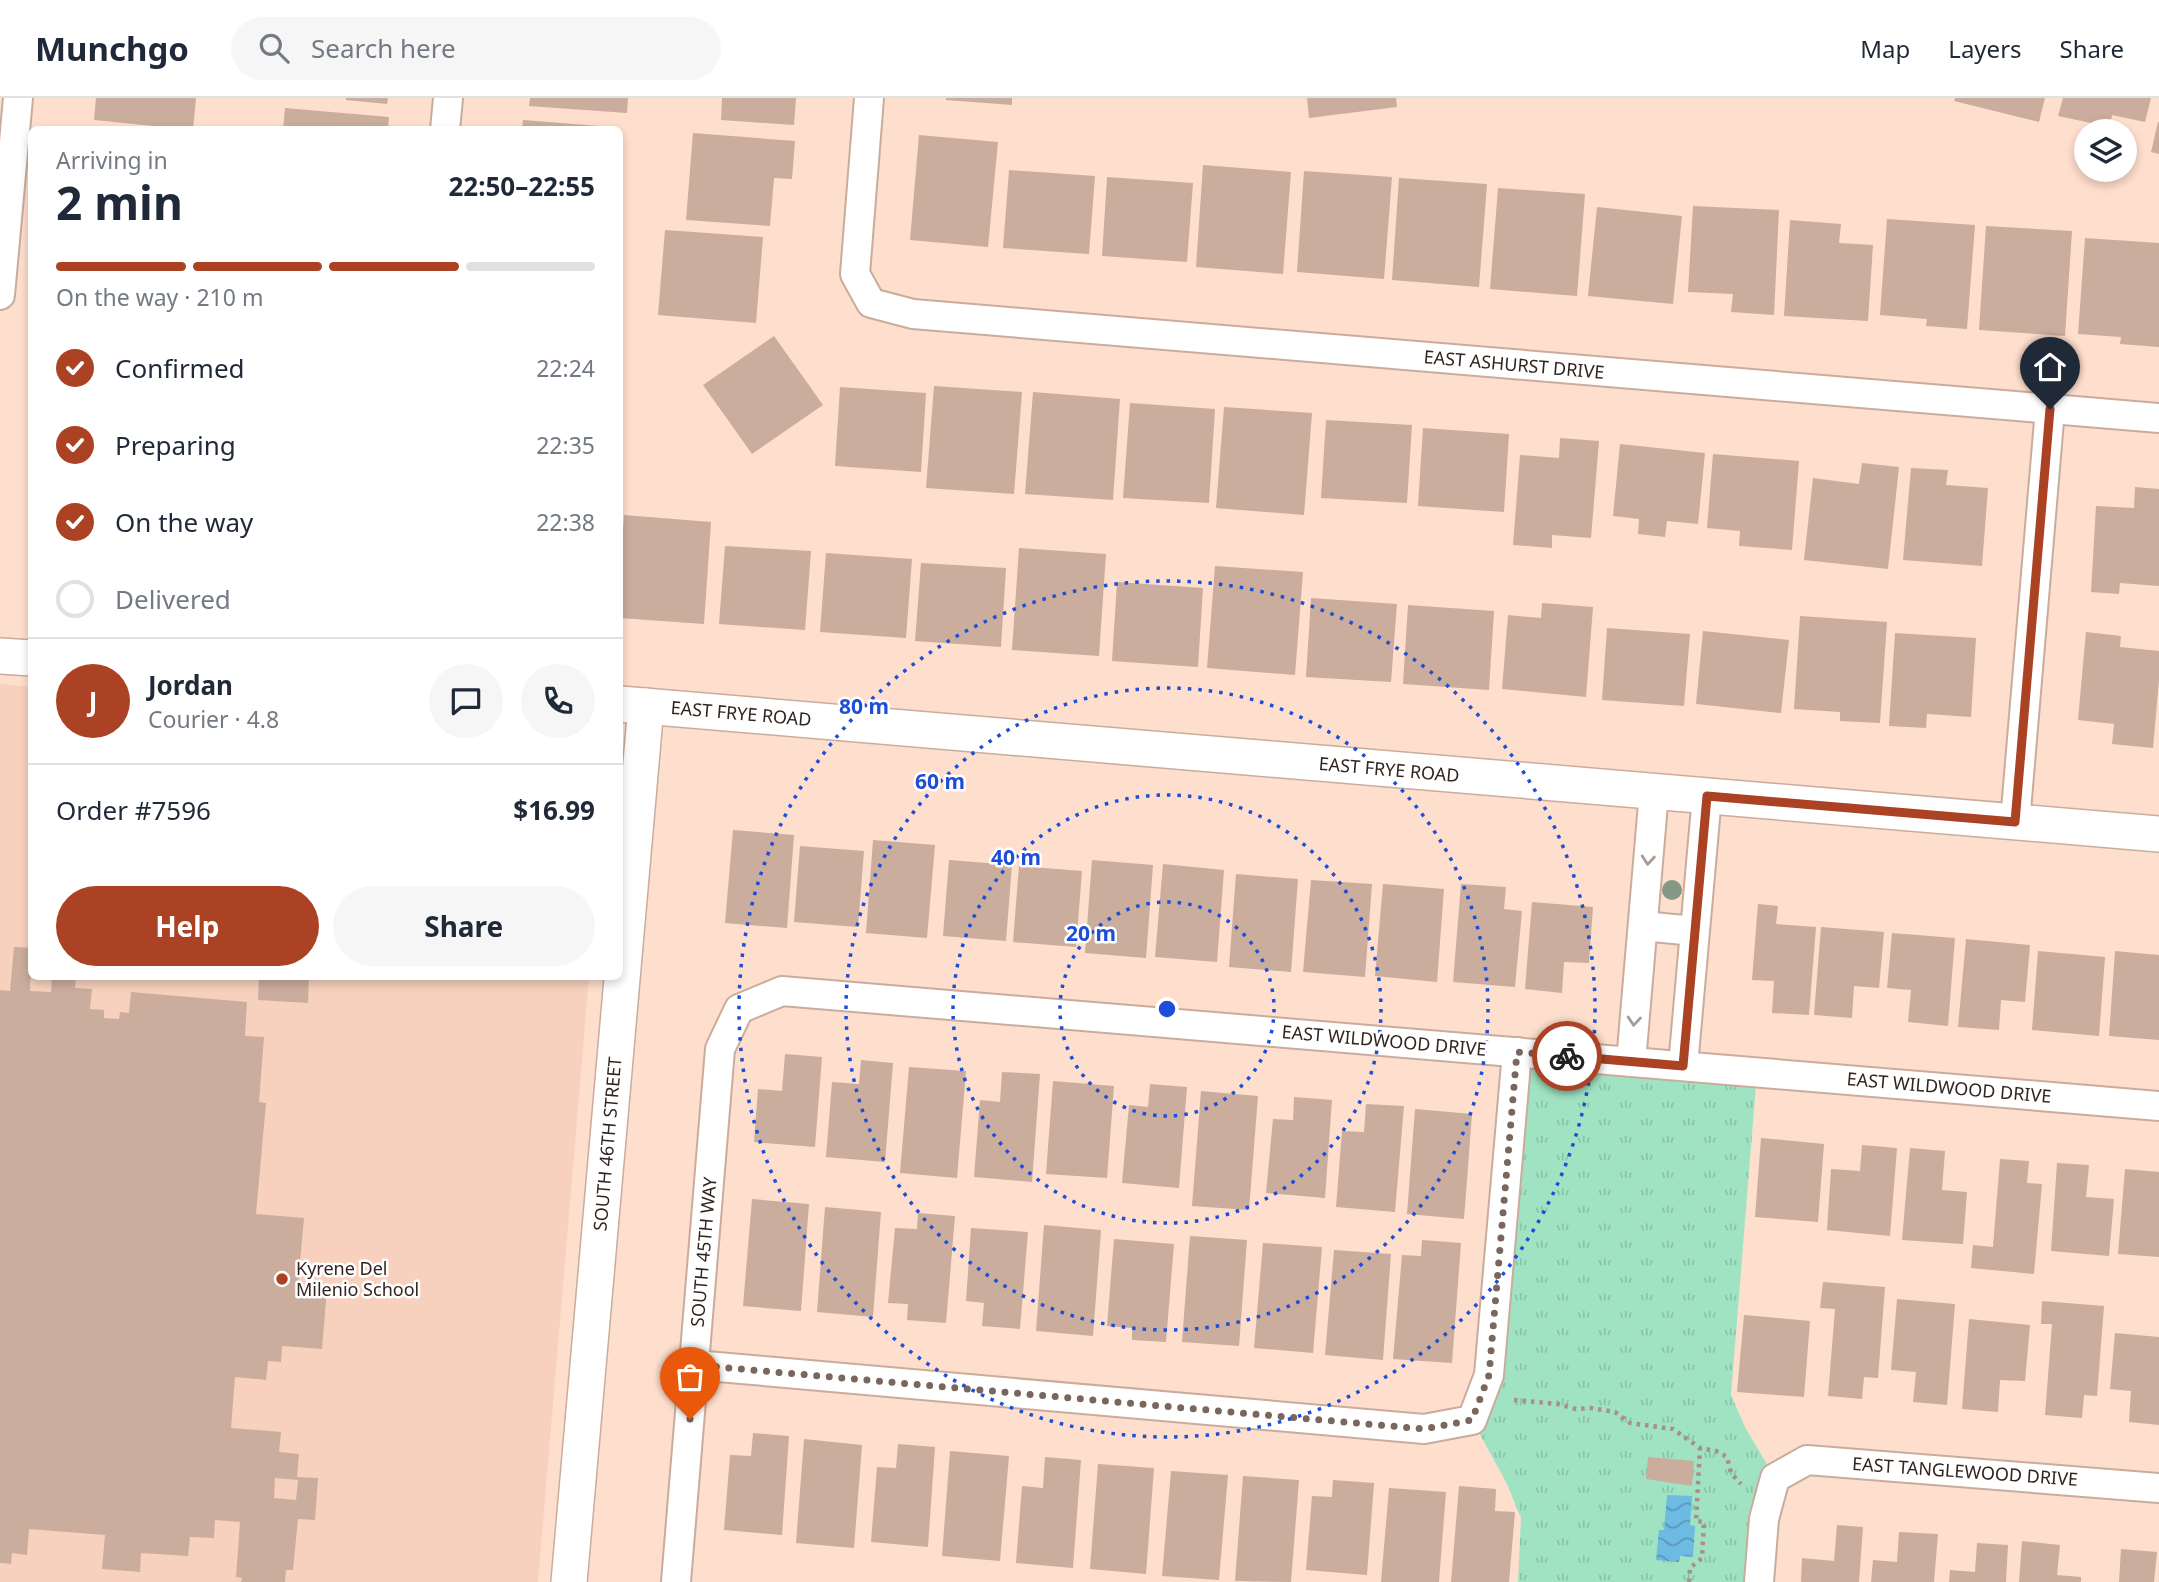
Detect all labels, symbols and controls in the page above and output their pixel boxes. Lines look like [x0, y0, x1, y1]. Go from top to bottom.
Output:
search box [231, 17, 721, 80]
text: Munchgo [35, 26, 189, 71]
icon: search [255, 29, 293, 67]
text: Search here [311, 30, 456, 66]
text: Map [1860, 32, 1910, 65]
text: Layers [1948, 32, 2022, 65]
text: Share [2060, 32, 2124, 65]
map controls [2074, 119, 2137, 182]
button: layers [2074, 119, 2137, 182]
text: Arriving in [56, 144, 168, 176]
text: 22:50–22:55 [448, 168, 595, 204]
text: 2 min [56, 171, 183, 233]
text: On the way · 210 m [56, 281, 263, 313]
pin [2020, 337, 2080, 409]
street label: EAST ASHURST DRIVE [1423, 344, 1605, 384]
icon: home [2031, 348, 2069, 386]
icon: check [56, 349, 94, 387]
text: Confirmed [115, 350, 245, 386]
text: 22:24 [536, 352, 595, 384]
icon: check [56, 426, 94, 464]
text: Preparing [115, 427, 236, 463]
text: 22:35 [536, 429, 595, 461]
icon: check [56, 503, 94, 541]
text: On the way [115, 504, 253, 540]
text: 22:38 [536, 506, 595, 538]
text: Delivered [115, 581, 231, 617]
button: chat [429, 664, 503, 738]
button: phone [521, 664, 595, 738]
text: Jordan [148, 667, 233, 703]
text: J [89, 683, 97, 719]
text: 80 m [839, 692, 889, 720]
street label: EAST FRYE ROAD [670, 695, 812, 731]
text: Courier · 4.8 [148, 703, 279, 735]
street label: EAST FRYE ROAD [1318, 751, 1460, 787]
text: 60 m [915, 767, 965, 795]
text: Order #7596 [56, 792, 211, 828]
text: $16.99 [513, 792, 595, 828]
text: 40 m [991, 843, 1041, 871]
one-way arrow [1641, 855, 1656, 866]
button: Help [56, 886, 319, 966]
button: Share [333, 886, 595, 966]
text: 20 m [1066, 919, 1116, 947]
centre of rings [1155, 997, 1179, 1021]
one-way arrow [1627, 1015, 1642, 1026]
street label: EAST WILDWOOD DRIVE [1281, 1019, 1487, 1061]
courier [1532, 1021, 1602, 1091]
icon: bike [1548, 1037, 1586, 1075]
street label: SOUTH 46TH STREET [587, 1056, 627, 1232]
street label: EAST WILDWOOD DRIVE [1846, 1066, 2052, 1108]
street label: SOUTH 45TH WAY [684, 1175, 722, 1328]
place label: Kyrene Del Milenio School [296, 1256, 419, 1301]
marker: Kyrene Del Milenio School [274, 1271, 290, 1287]
pin [660, 1347, 720, 1419]
icon: bag [671, 1358, 709, 1396]
street label: EAST TANGLEWOOD DRIVE [1851, 1451, 2079, 1491]

